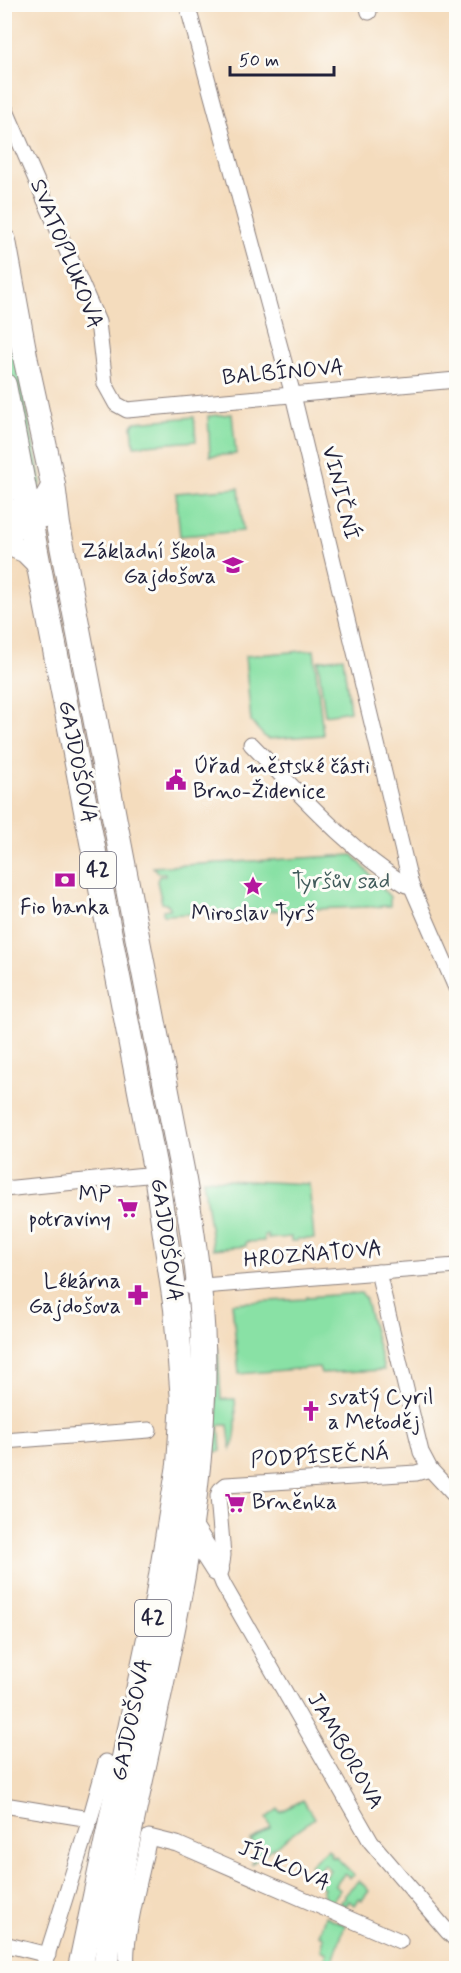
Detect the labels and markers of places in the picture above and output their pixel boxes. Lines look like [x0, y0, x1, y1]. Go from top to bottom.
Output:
place label: Základní škola Gajdošova [81, 538, 216, 592]
school or university icon: Základní škola Gajdošova [221, 553, 245, 577]
place label: Úřad městské části Brno-Židenice [193, 753, 370, 806]
public building icon: Úřad městské části Brno-Židenice [164, 768, 188, 792]
bank icon: Fio banka [53, 868, 77, 892]
place icon: Miroslav Tyrš [241, 874, 265, 898]
place label: Fio banka [20, 894, 110, 922]
place label: Miroslav Tyrš [191, 900, 315, 928]
place label: MP potraviny [28, 1181, 111, 1234]
supermarket icon: MP potraviny [116, 1196, 140, 1220]
place label: Lékárna Gajdošova [29, 1268, 121, 1322]
pharmacy icon: Lékárna Gajdošova [126, 1283, 150, 1307]
place label: svatý Cyril a Metoděj [328, 1384, 433, 1437]
church icon: svatý Cyril a Metoděj [299, 1399, 323, 1423]
place label: Brněnka [252, 1489, 337, 1517]
supermarket icon: Brněnka [223, 1491, 247, 1515]

